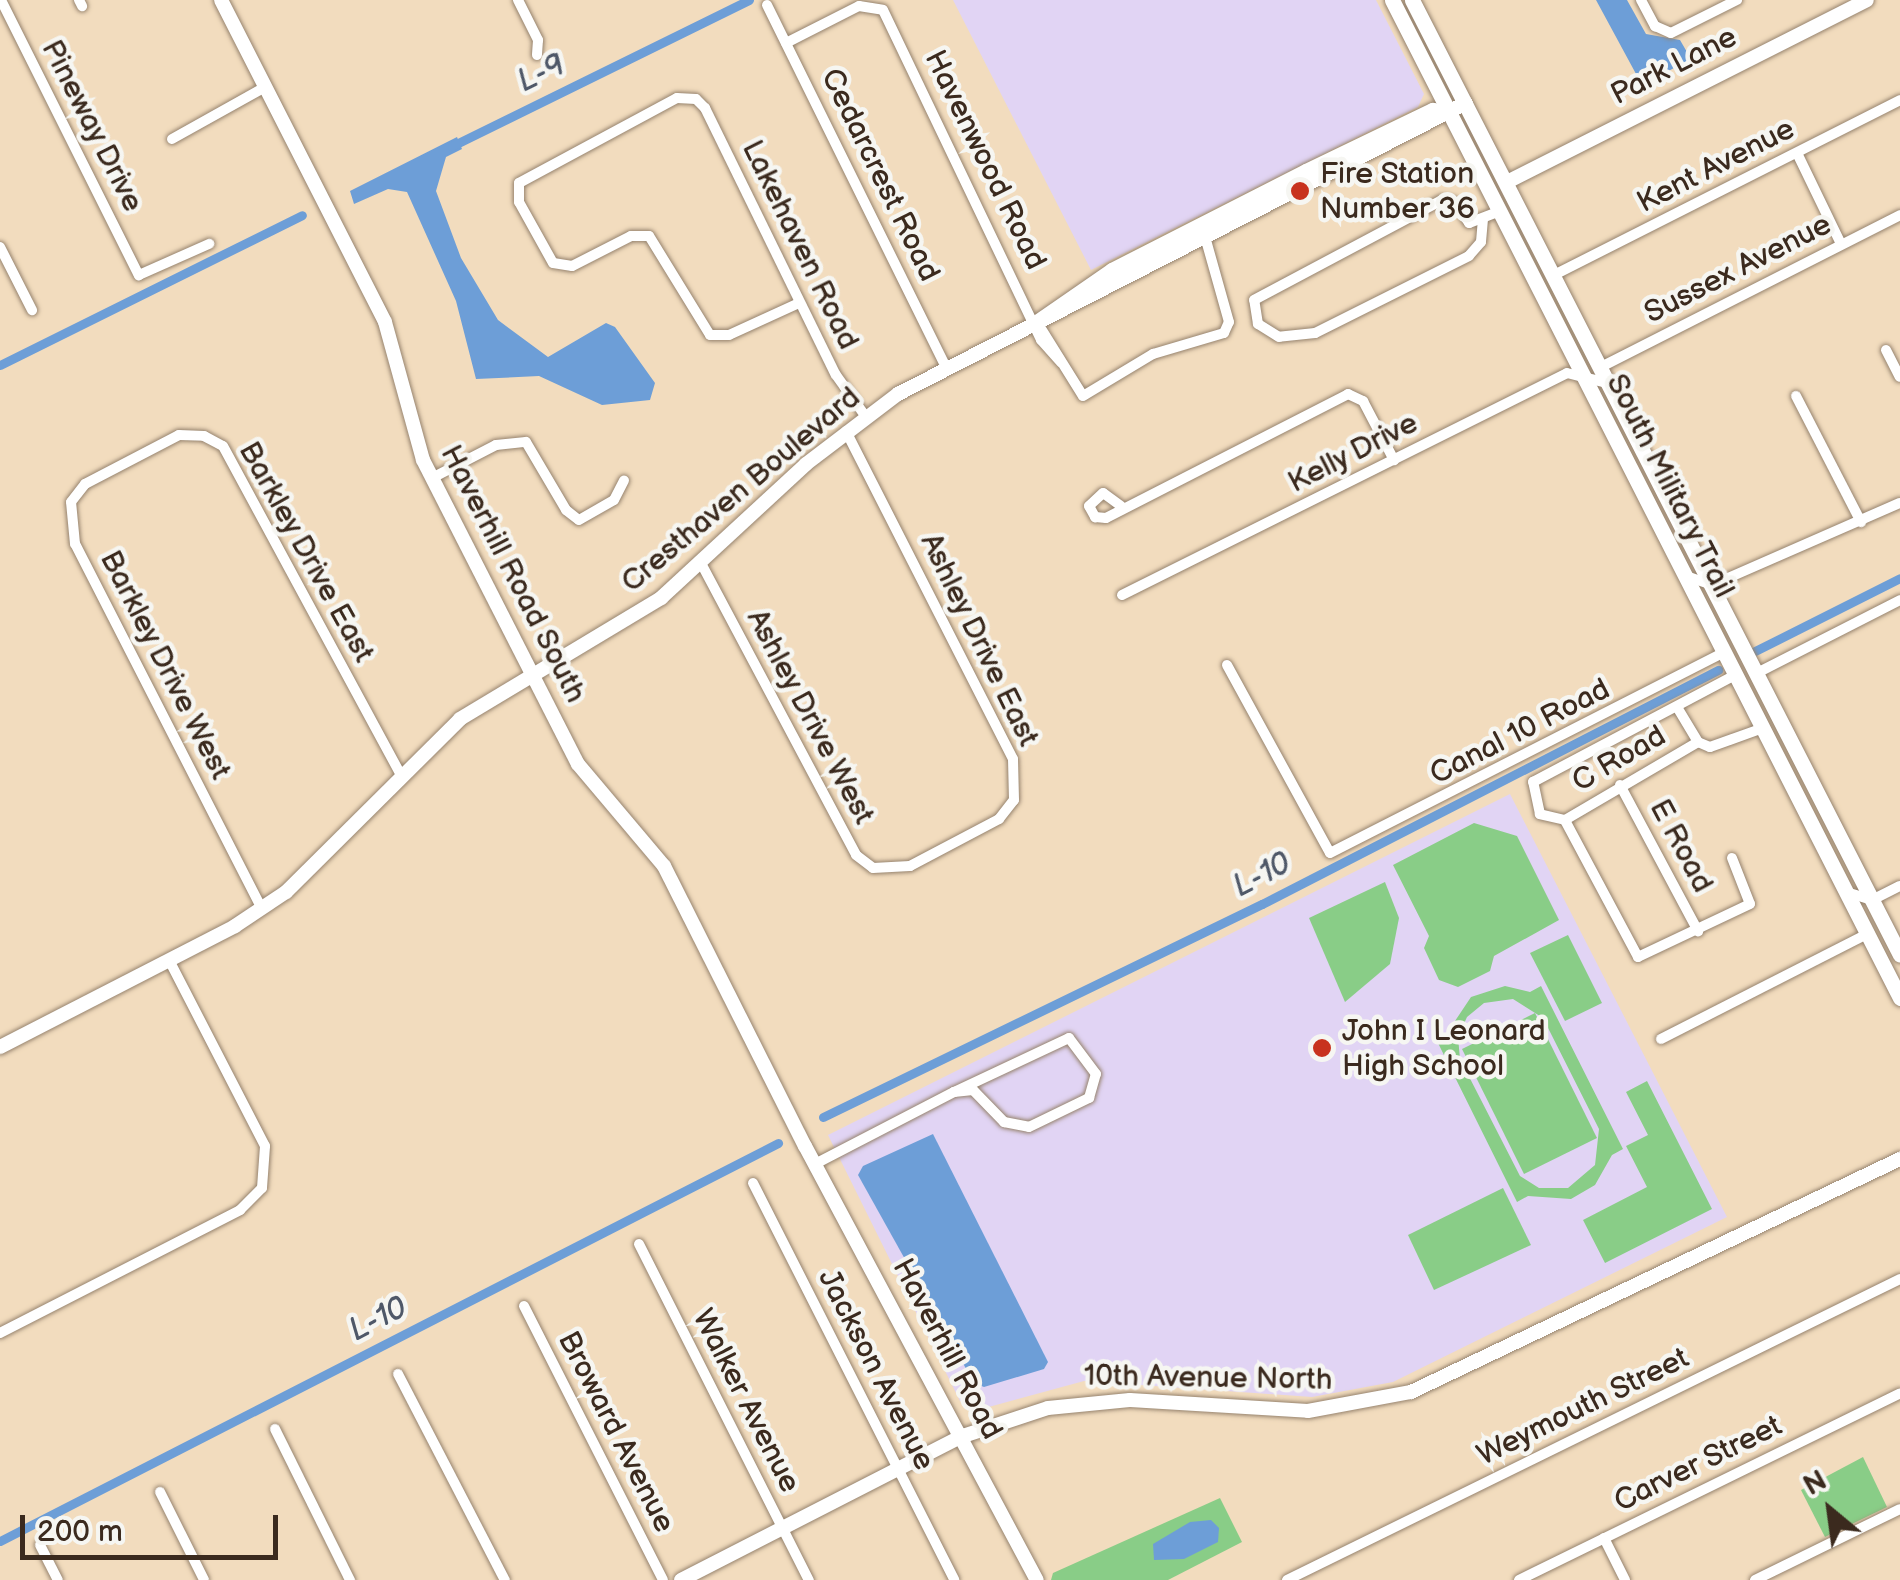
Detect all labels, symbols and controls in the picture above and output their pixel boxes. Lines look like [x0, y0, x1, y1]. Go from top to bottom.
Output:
street label: Park Lane [1605, 19, 1743, 113]
street label: Pineway Drive [33, 33, 151, 219]
street label: Havenwood Road [916, 45, 1054, 275]
water label: L-9 [511, 46, 571, 102]
street label: Cedarcrest Road [813, 63, 947, 287]
street label: Kent Avenue [1631, 111, 1801, 221]
street label: Lakehaven Road [734, 135, 866, 355]
place label: Fire Station Number 36 [1320, 156, 1475, 226]
marker: Fire Station Number 36 [1289, 180, 1311, 202]
street label: Sussex Avenue [1639, 206, 1837, 332]
street label: South Military Trail [1597, 367, 1743, 605]
street label: Cresthaven Boulevard [614, 380, 868, 600]
street label: Kelly Drive [1281, 405, 1425, 501]
street label: Barkley Drive East [230, 435, 382, 669]
street label: Haverhill Road South [432, 439, 594, 709]
street label: Ashley Drive East [912, 527, 1046, 753]
street label: Barkley Drive West [91, 543, 239, 787]
street label: Ashley Drive West [738, 602, 882, 832]
street label: Canal 10 Road [1424, 671, 1616, 793]
street label: C Road [1566, 718, 1672, 800]
street label: E Road [1642, 793, 1720, 899]
water label: L-10 [1227, 845, 1297, 907]
place label: John I Leonard High School [1342, 1013, 1546, 1084]
marker: John I Leonard High School [1311, 1037, 1333, 1059]
street label: Haverhill Road [884, 1253, 1010, 1445]
street label: Jackson Avenue [810, 1264, 942, 1476]
water label: L-10 [343, 1289, 413, 1351]
street label: Walker Avenue [684, 1303, 808, 1499]
street label: Broward Avenue [550, 1325, 682, 1539]
street label: Weymouth Street [1471, 1340, 1695, 1474]
street label: 10th Avenue North [1083, 1358, 1333, 1398]
street label: Carver Street [1608, 1408, 1788, 1520]
north arrow [1780, 1460, 1880, 1560]
text: N [1798, 1464, 1832, 1503]
scale bar [25, 1495, 282, 1557]
text: 200 m [37, 1514, 123, 1550]

